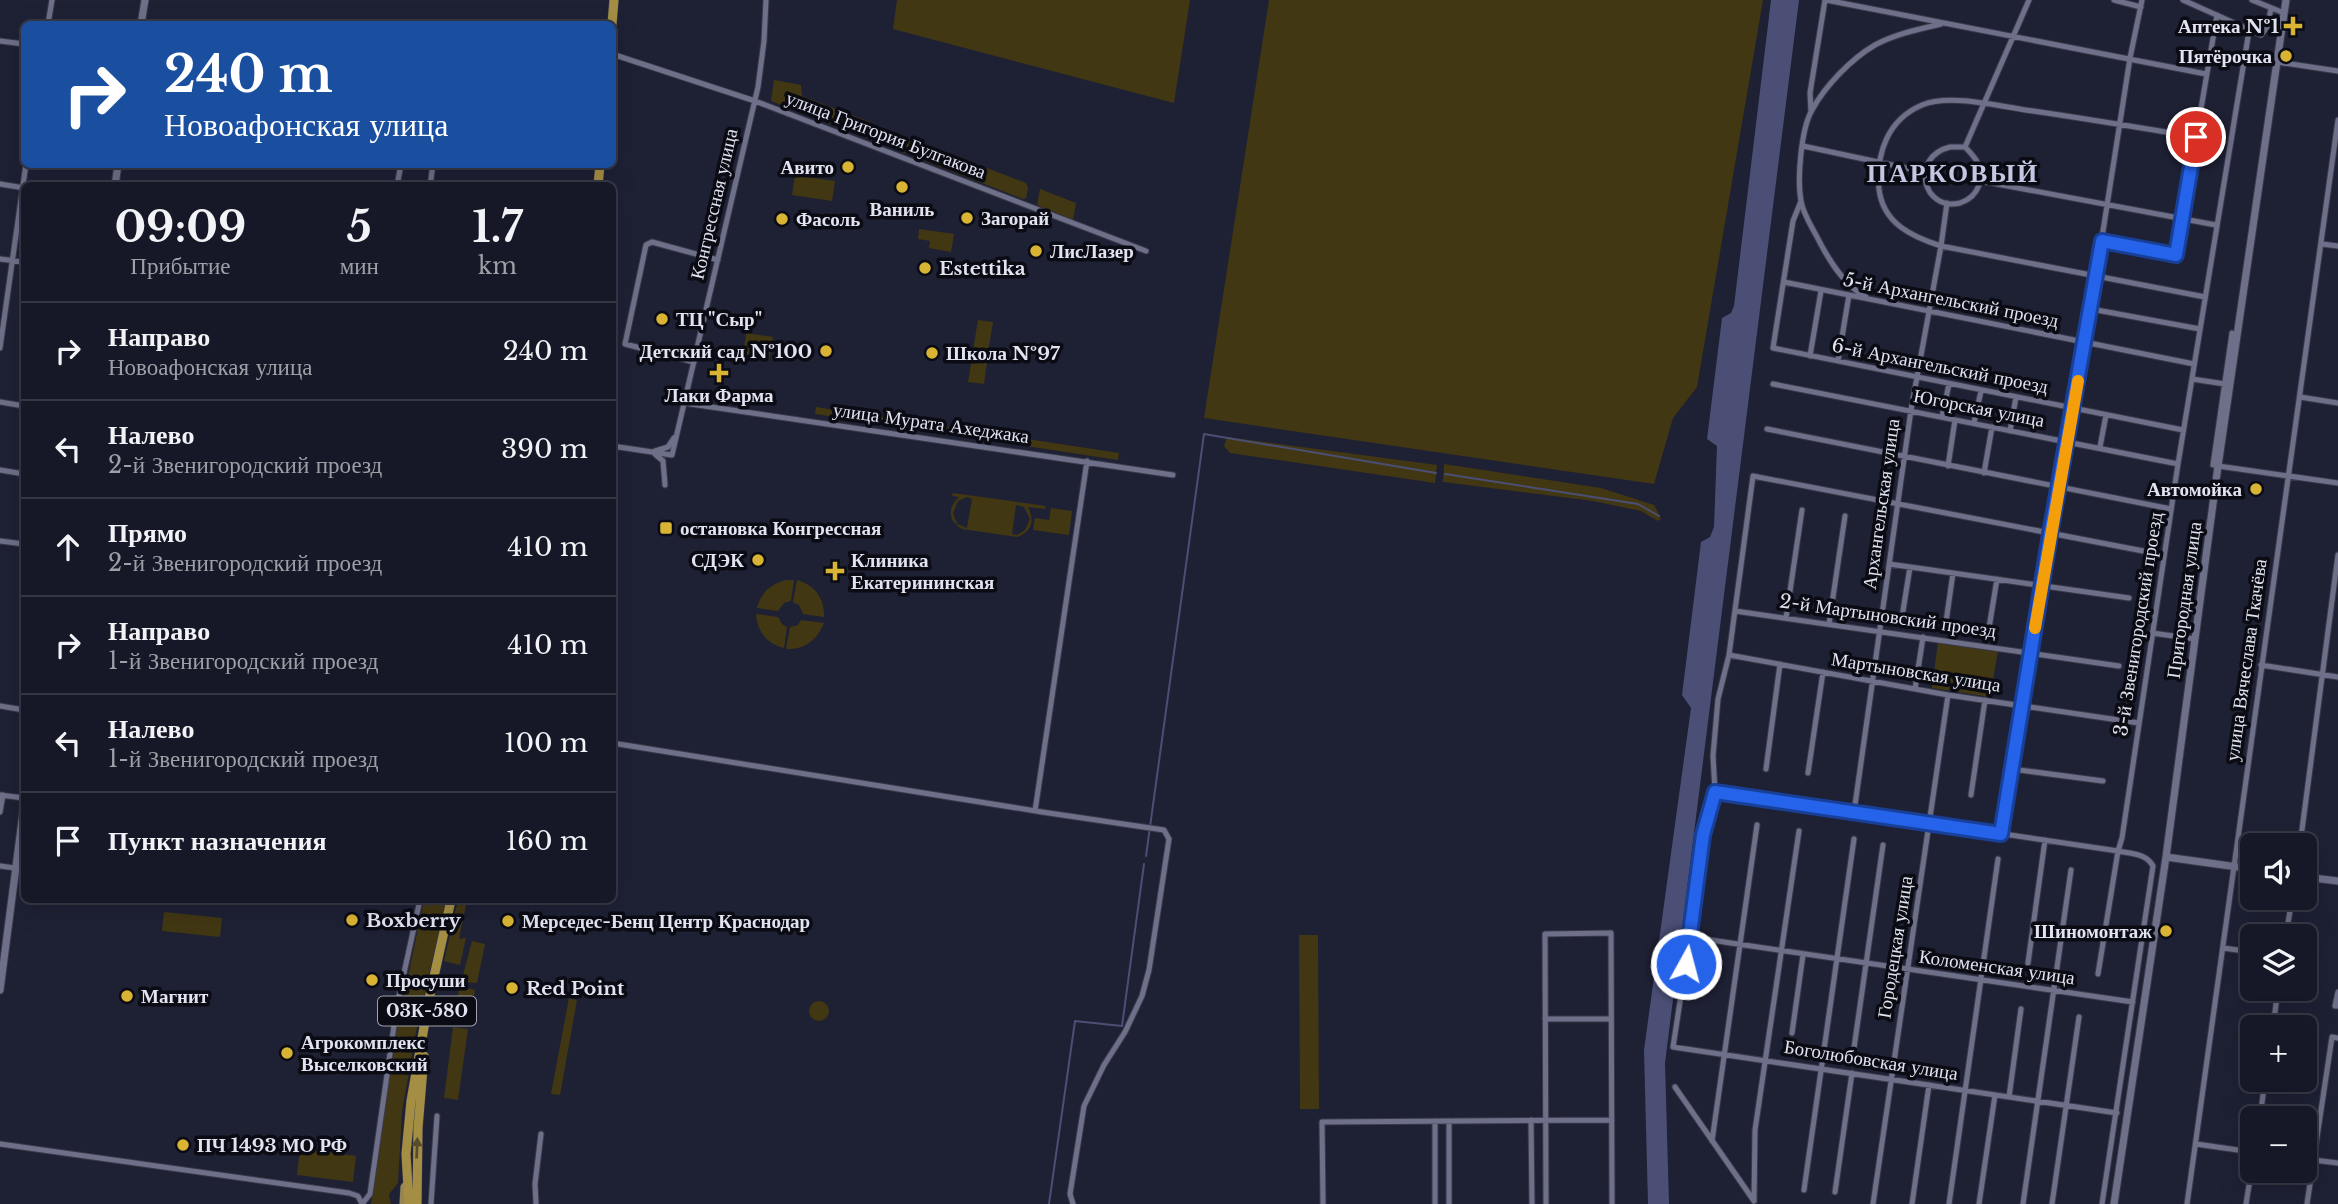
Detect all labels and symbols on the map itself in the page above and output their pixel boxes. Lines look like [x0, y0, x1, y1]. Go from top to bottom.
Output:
place label: Аптека №1 [2178, 15, 2279, 38]
marker: Аптека №1 [2285, 18, 2301, 34]
place label: Пятёрочка [2179, 45, 2272, 68]
marker: Пятёрочка [2278, 48, 2294, 64]
street label: улица Григория Булгакова [783, 86, 990, 184]
pin [2166, 107, 2226, 167]
street label: Конгрессная улица [685, 126, 743, 282]
place label: Авито [780, 156, 834, 179]
district label: ПАРКОВЫЙ [1867, 157, 2039, 189]
marker: Авито [840, 159, 856, 175]
marker: Ваниль [894, 179, 910, 195]
place label: Ваниль [870, 198, 934, 221]
place label: Загорай [981, 207, 1049, 230]
place label: Фасоль [796, 208, 860, 231]
marker: Загорай [959, 210, 975, 226]
marker: Фасоль [774, 211, 790, 227]
place label: ЛисЛазер [1050, 240, 1134, 263]
marker: ЛисЛазер [1028, 243, 1044, 259]
place label: Estettika [939, 257, 1026, 280]
marker: Estettika [917, 260, 933, 276]
street label: 5-й Архангельский проезд [1841, 268, 2061, 332]
place label: ТЦ "Сыр" [676, 308, 762, 331]
marker: ТЦ "Сыр" [654, 311, 670, 327]
street label: 6-й Архангельский проезд [1830, 334, 2051, 398]
place label: Детский сад №100 [639, 340, 812, 363]
place label: Школа №97 [946, 342, 1061, 365]
marker: Детский сад №100 [818, 343, 834, 359]
marker: Школа №97 [924, 345, 940, 361]
marker: Лаки Фарма [711, 365, 727, 381]
place label: Лаки Фарма [664, 384, 774, 407]
street label: Югорская улица [1912, 384, 2047, 432]
street label: улица Мурата Ахеджака [832, 398, 1031, 448]
street label: Архангельская улица [1858, 417, 1904, 591]
place label: Автомойка [2147, 478, 2242, 501]
marker: Автомойка [2248, 481, 2264, 497]
street label: 3-й Звенигородский проезд [2109, 510, 2167, 738]
place label: остановка Конгрессная [680, 517, 881, 540]
marker: остановка Конгрессная [658, 520, 674, 536]
street label: Пригородная улица [2162, 520, 2206, 680]
place label: СДЭК [691, 549, 744, 572]
place label: Клиника Екатерининская [851, 549, 994, 594]
marker: СДЭК [750, 552, 766, 568]
street label: улица Вячеслава Ткачёва [2220, 557, 2272, 763]
marker: Клиника Екатерининская [825, 561, 845, 581]
street label: 2-й Мартыновский проезд [1778, 589, 1998, 643]
street label: Мартыновская улица [1830, 647, 2003, 697]
street label: Городецкая улица [1872, 874, 1918, 1020]
place label: Boxberry [366, 909, 461, 932]
place label: Мерседес-Бенц Центр Краснодар [522, 910, 810, 933]
marker: Boxberry [344, 912, 360, 928]
marker: Мерседес-Бенц Центр Краснодар [500, 913, 516, 929]
place label: Шиномонтаж [2034, 920, 2152, 943]
marker: Шиномонтаж [2158, 923, 2174, 939]
position arrow [1649, 927, 1723, 1001]
street label: Коломенская улица [1918, 945, 2077, 989]
place label: Просуши [386, 969, 466, 992]
marker: Просуши [364, 972, 380, 988]
place label: Red Point [526, 977, 625, 1000]
marker: Red Point [504, 980, 520, 996]
place label: Магнит [141, 985, 209, 1008]
marker: Магнит [119, 988, 135, 1004]
road number: 03К-580 [378, 996, 476, 1026]
place label: Агрокомплекс Выселковский [301, 1031, 428, 1076]
street label: Боголюбовская улица [1782, 1035, 1960, 1085]
marker: Агрокомплекс Выселковский [279, 1045, 295, 1061]
place label: ПЧ 1493 МО РФ [197, 1134, 347, 1157]
marker: ПЧ 1493 МО РФ [175, 1137, 191, 1153]
one-way arrow [411, 1137, 422, 1159]

